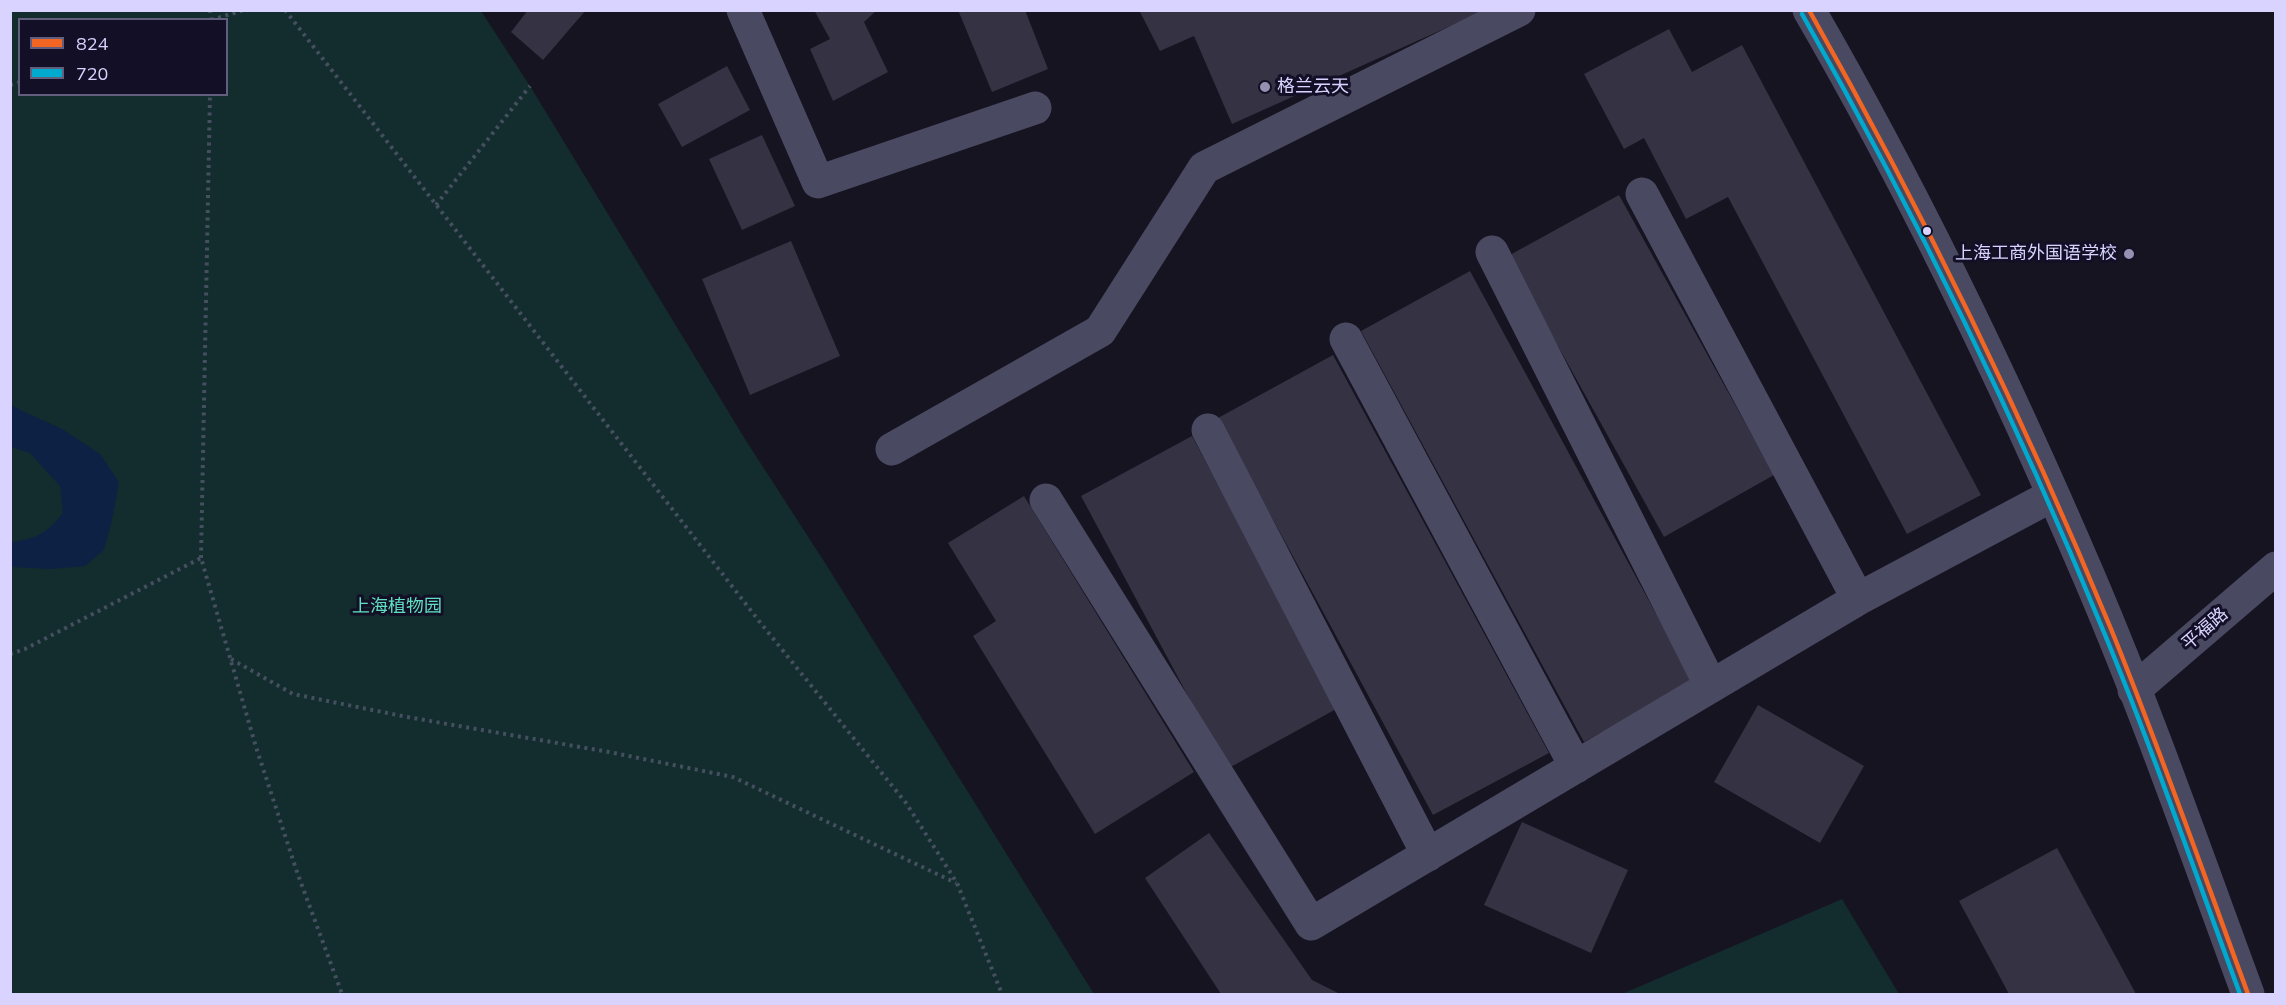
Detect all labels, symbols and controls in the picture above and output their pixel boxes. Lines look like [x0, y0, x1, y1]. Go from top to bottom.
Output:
legend [18, 18, 228, 96]
text: 824 [76, 32, 108, 55]
text: 720 [76, 62, 108, 85]
place label: 格兰云天 [1277, 76, 1349, 98]
marker: 格兰云天 [1258, 80, 1272, 94]
unlabelled marker [1921, 225, 1933, 237]
place label: 上海工商外国语学校 [1955, 243, 2117, 265]
marker: 上海工商外国语学校 [2122, 247, 2136, 261]
park label: 上海植物园 [352, 596, 442, 618]
street label: 平福路 [2178, 603, 2232, 655]

